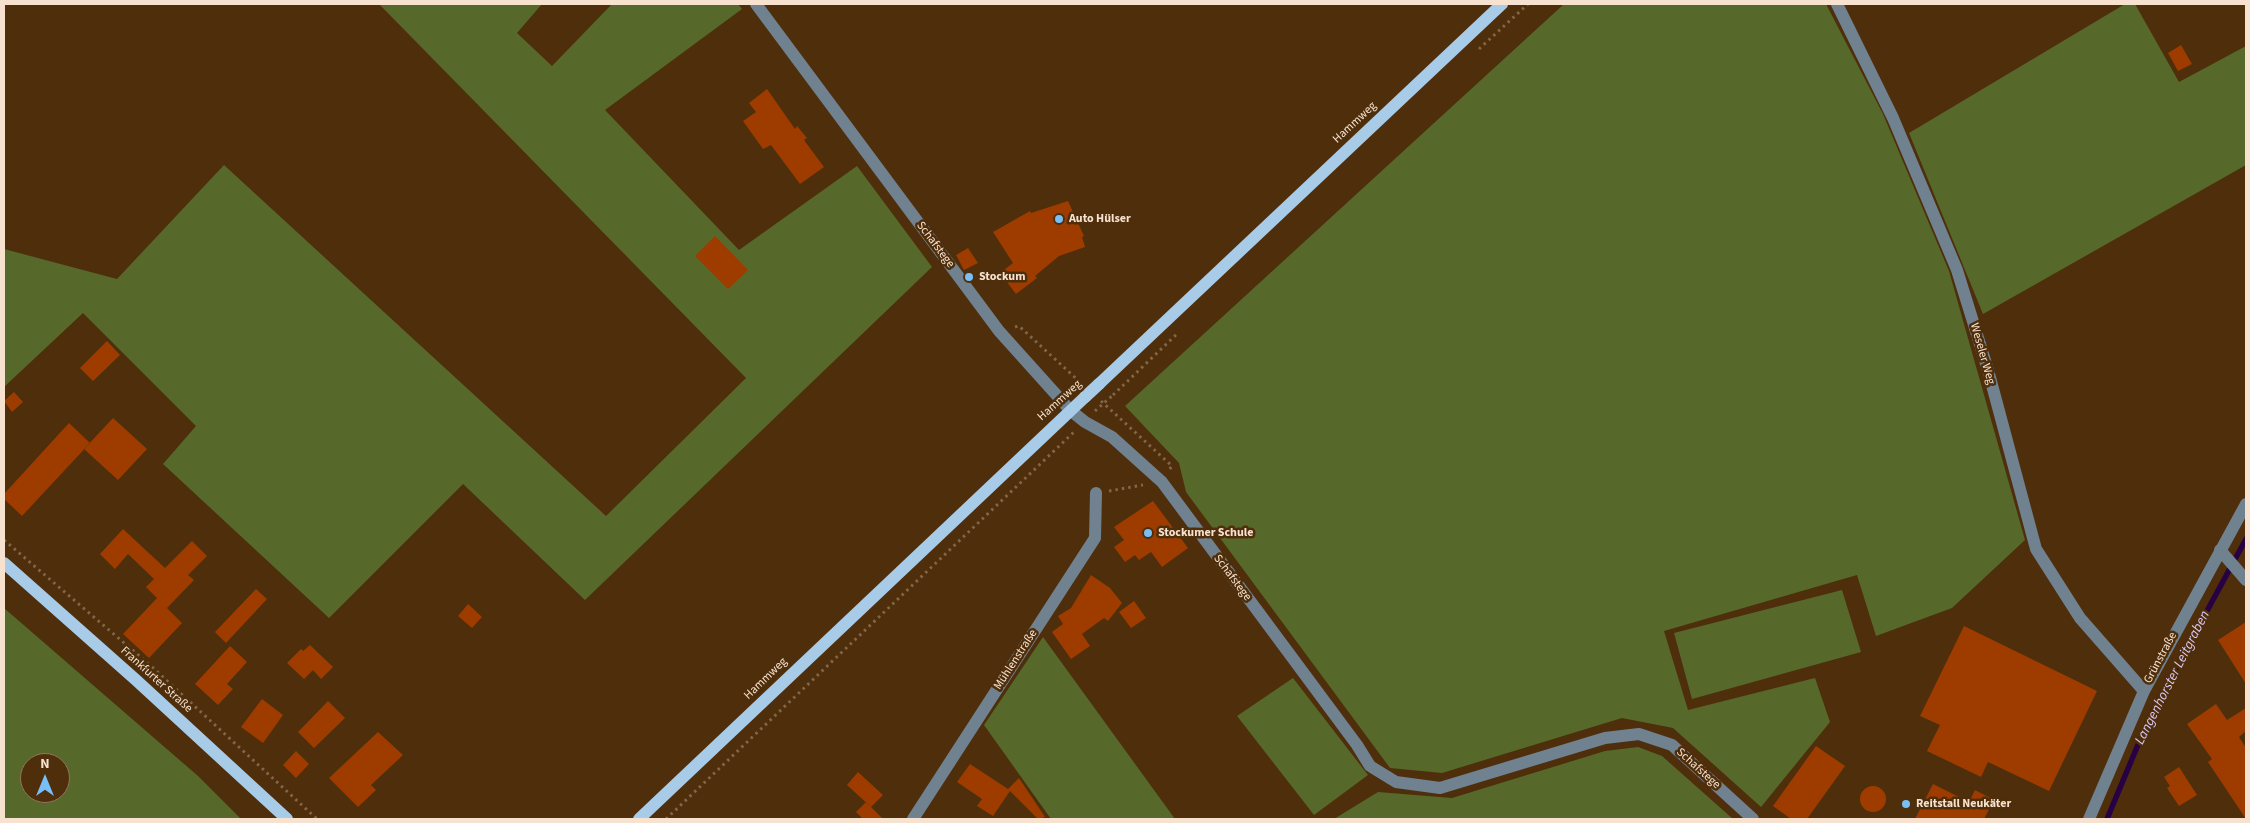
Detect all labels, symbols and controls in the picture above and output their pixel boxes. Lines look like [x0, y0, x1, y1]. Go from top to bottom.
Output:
street label: Hammweg [1330, 99, 1380, 147]
place label: Auto Hülser [1069, 212, 1131, 226]
marker: Auto Hülser [1053, 213, 1065, 225]
street label: Schafstege [913, 219, 957, 271]
place label: Stockum [979, 270, 1025, 284]
marker: Stockum [963, 271, 975, 283]
street label: Weseler Weg [1966, 322, 1998, 386]
street label: Hammweg [1035, 378, 1085, 424]
place label: Stockumer Schule [1158, 526, 1253, 540]
marker: Stockumer Schule [1142, 527, 1154, 539]
street label: Schafstege [1210, 552, 1254, 604]
water label: Langenhorster Leitgraben [2132, 608, 2214, 748]
street label: Mühlenstraße [991, 627, 1041, 693]
street label: Grünstraße [2141, 630, 2181, 686]
street label: Frankfurter Straße [117, 644, 195, 716]
street label: Hammweg [741, 655, 791, 703]
street label: Schafstege [1673, 745, 1723, 793]
north arrow [20, 753, 70, 803]
text: N [40, 754, 50, 774]
place label: Reitstall Neukäter [1916, 797, 2011, 811]
marker: Reitstall Neukäter [1900, 798, 1912, 810]

